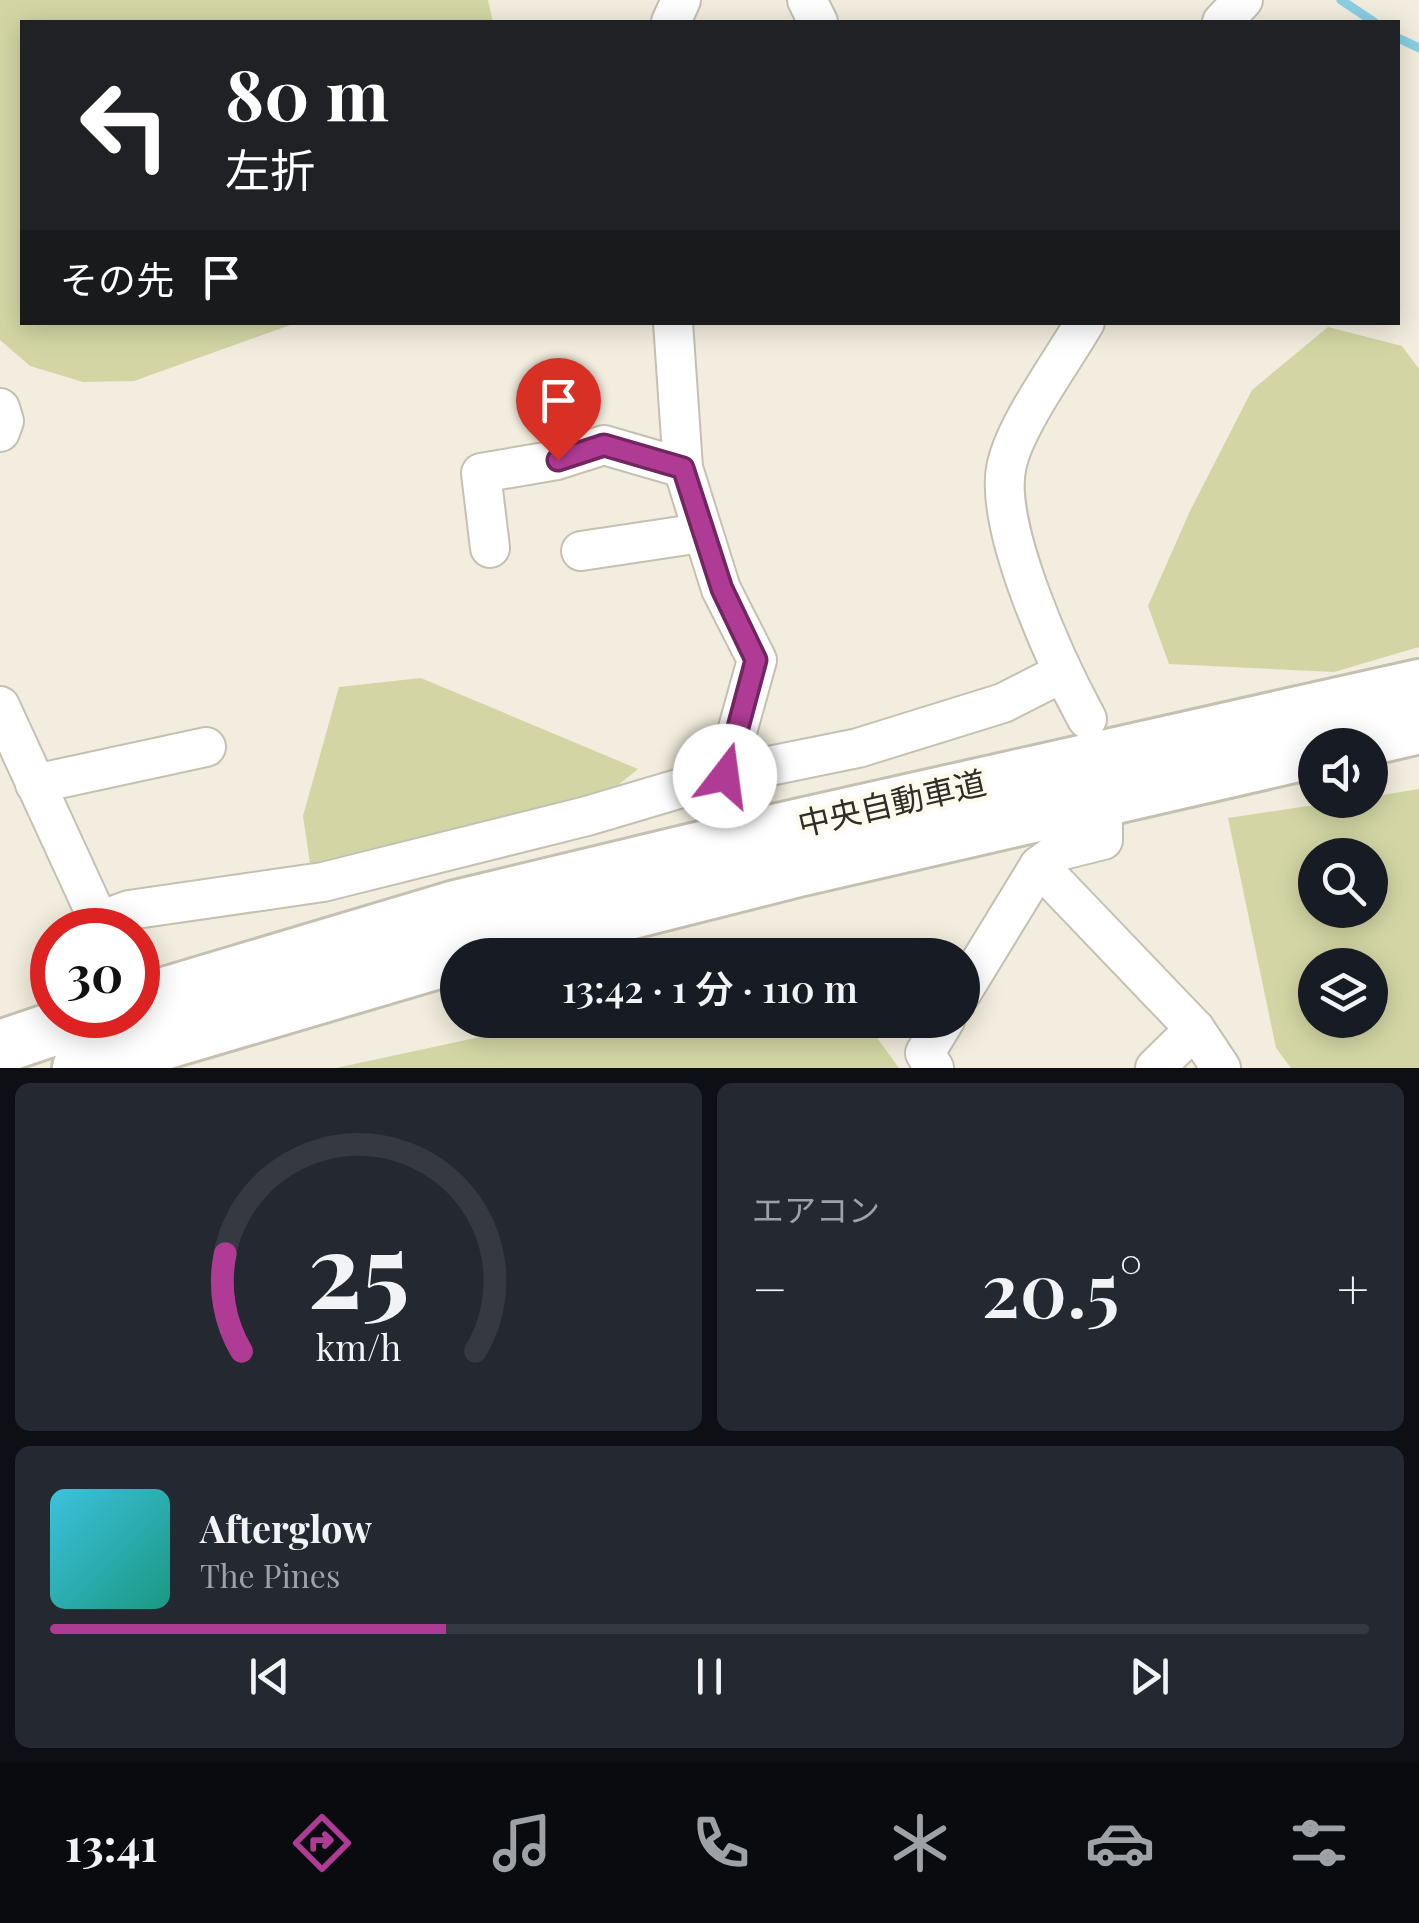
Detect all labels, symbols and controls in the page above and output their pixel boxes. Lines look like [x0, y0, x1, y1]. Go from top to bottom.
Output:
text: 80 m [225, 45, 389, 139]
icon: left [60, 60, 190, 190]
text: 左折 [225, 138, 315, 198]
icon: arrive [194, 250, 249, 305]
text: その先 [60, 253, 174, 304]
pin [516, 358, 601, 461]
icon: arrive [531, 373, 586, 428]
position arrow [673, 724, 777, 828]
map controls [1298, 728, 1388, 1038]
button: sound [1298, 728, 1388, 818]
street label: 中央自動車道 [793, 759, 990, 844]
button: search [1298, 838, 1388, 928]
speed limit sign: 30 [30, 908, 160, 1038]
button: layers [1298, 948, 1388, 1038]
text: 13:42 · 1 分 · 110 m [562, 962, 858, 1013]
text: エアコン [752, 1187, 880, 1230]
text: 25 [307, 1196, 410, 1335]
text: 20.5° [981, 1237, 1143, 1337]
text: − [752, 1250, 788, 1324]
text: + [1337, 1250, 1369, 1324]
text: km/h [316, 1322, 401, 1370]
text: Afterglow [200, 1502, 372, 1553]
text: The Pines [200, 1553, 340, 1596]
icon: previous [242, 1649, 297, 1704]
icon: pause [682, 1649, 737, 1704]
icon: next [1122, 1649, 1177, 1704]
icon: directions [287, 1808, 357, 1878]
icon: music [487, 1808, 557, 1878]
icon: phone [686, 1808, 756, 1878]
icon: climate [885, 1808, 955, 1878]
icon: car [1085, 1808, 1155, 1878]
icon: filters [1284, 1808, 1354, 1878]
text: 13:41 [65, 1813, 158, 1873]

